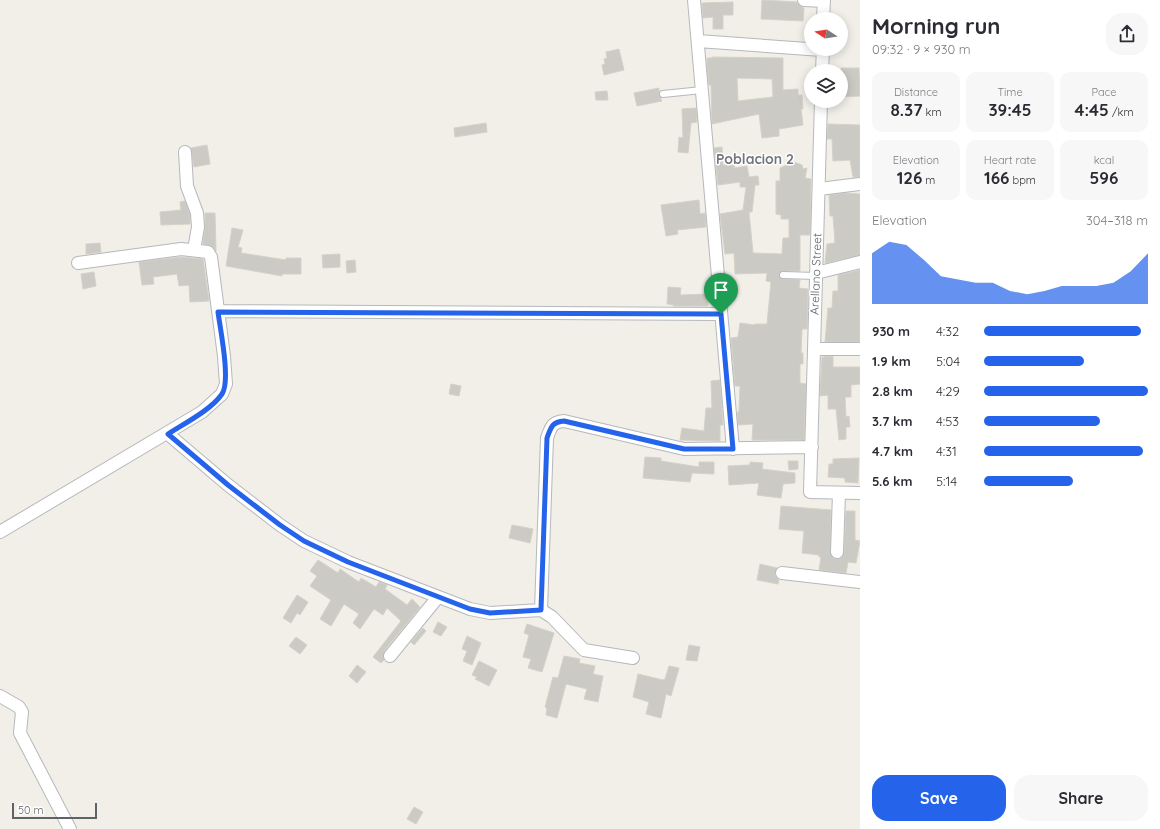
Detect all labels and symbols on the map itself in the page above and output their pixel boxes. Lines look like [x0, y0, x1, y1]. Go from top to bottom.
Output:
north arrow [804, 12, 848, 56]
district label: Poblacion 2 [716, 150, 794, 168]
street label: Arellano Street [807, 233, 824, 315]
pin [704, 273, 738, 314]
scale bar [12, 801, 97, 820]

